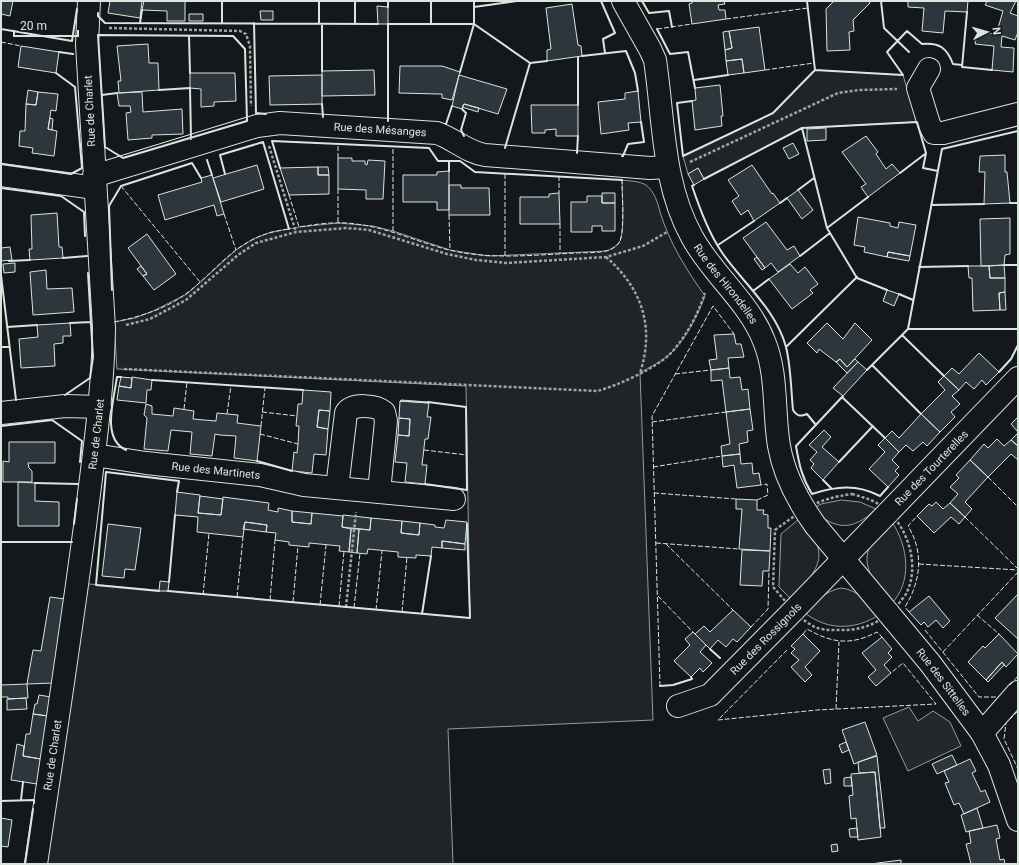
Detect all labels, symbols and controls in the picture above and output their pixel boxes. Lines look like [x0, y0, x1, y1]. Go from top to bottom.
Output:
scale bar [14, 12, 78, 38]
north arrow [967, 12, 1007, 52]
text: 20 m [20, 19, 47, 33]
text: N [990, 26, 1003, 36]
street label: Rue de Charlet [82, 75, 98, 147]
street label: Rue des Mésanges [333, 120, 427, 139]
street label: Rue des Hirondelles [691, 241, 761, 326]
street label: Rue de Charlet [86, 398, 106, 470]
street label: Rue des Tourterelles [892, 427, 971, 508]
street label: Rue des Martinets [171, 459, 261, 482]
street label: Rue des Rossignols [727, 600, 804, 677]
street label: Rue des Sittelles [914, 646, 973, 718]
street label: Rue de Charlet [41, 719, 64, 791]

